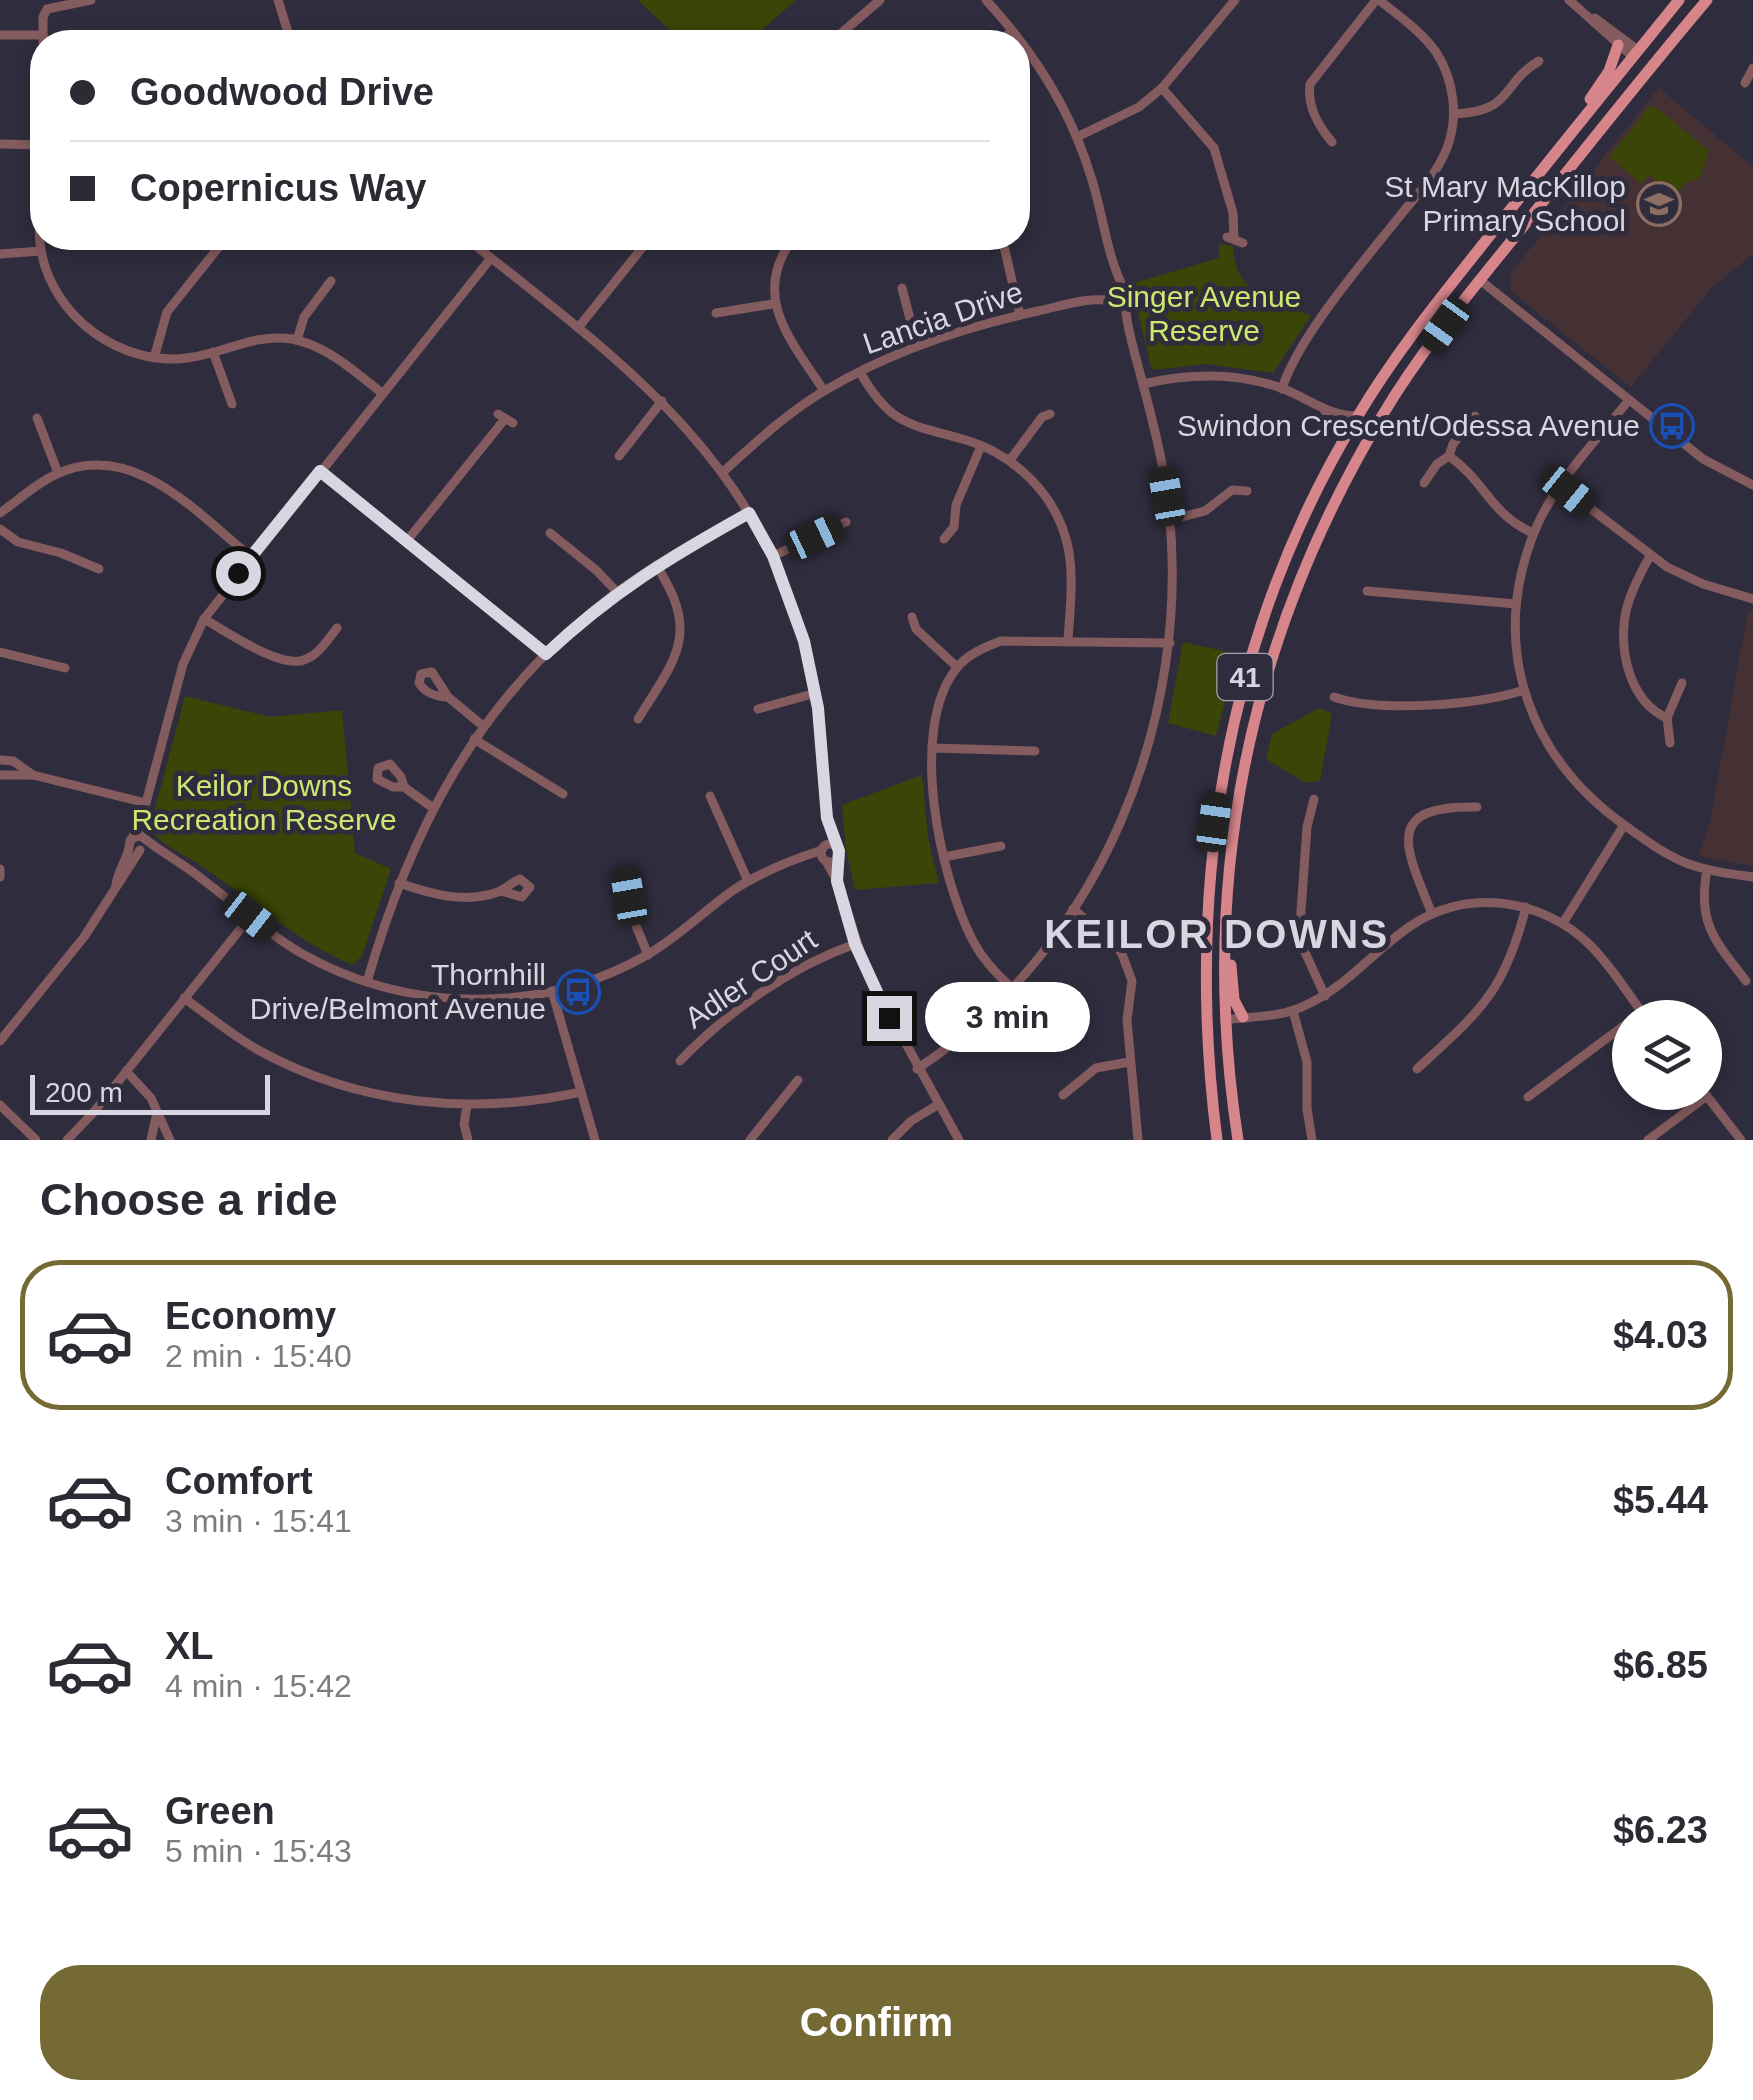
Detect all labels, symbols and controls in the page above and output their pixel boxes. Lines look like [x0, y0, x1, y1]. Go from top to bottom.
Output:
text: Goodwood Drive [130, 71, 434, 113]
text: Copernicus Way [130, 167, 426, 209]
place label: St Mary MacKillop Primary School [1384, 170, 1626, 237]
school or university icon: St Mary MacKillop Primary School [1636, 181, 1682, 227]
street label: Lancia Drive [859, 275, 1027, 360]
park label: Singer Avenue Reserve [1107, 280, 1301, 347]
car [1415, 292, 1475, 358]
bus stop icon: Swindon Crescent/Odessa Avenue [1649, 403, 1695, 449]
place label: Swindon Crescent/Odessa Avenue [1177, 409, 1640, 442]
car [1535, 460, 1601, 522]
car [1147, 464, 1187, 528]
car [781, 511, 849, 563]
route start [216, 551, 261, 596]
road number: 41 [1218, 654, 1272, 700]
park label: Keilor Downs Recreation Reserve [131, 769, 397, 836]
car [1195, 790, 1233, 854]
car [609, 864, 649, 928]
car [217, 886, 283, 946]
district label: KEILOR DOWNS [1044, 912, 1390, 956]
street label: Adler Court [679, 922, 823, 1035]
place label: Thornhill Drive/Belmont Avenue [250, 958, 546, 1025]
bus stop icon: Thornhill Drive/Belmont Avenue [555, 969, 601, 1015]
callout: 3 min [924, 983, 1089, 1053]
route end [867, 996, 912, 1041]
text: 3 min [966, 999, 1049, 1035]
map controls [1612, 1000, 1722, 1110]
button: layers [1612, 1000, 1722, 1110]
scale bar [30, 1070, 270, 1114]
text: 200 m [45, 1077, 123, 1108]
text: Choose a ride [40, 1174, 338, 1225]
icon: car [45, 1290, 135, 1380]
text: Economy [165, 1295, 336, 1337]
text: $4.03 [1613, 1314, 1708, 1356]
text: 2 min · 15:40 [165, 1338, 352, 1374]
icon: car [45, 1455, 135, 1545]
text: Comfort [165, 1460, 313, 1502]
text: $5.44 [1613, 1479, 1708, 1521]
text: 3 min · 15:41 [165, 1503, 352, 1539]
icon: car [45, 1620, 135, 1710]
text: XL [165, 1625, 214, 1667]
text: $6.85 [1613, 1644, 1708, 1686]
text: 4 min · 15:42 [165, 1668, 352, 1704]
icon: car [45, 1785, 135, 1875]
text: Green [165, 1790, 275, 1832]
text: $6.23 [1613, 1809, 1708, 1851]
text: 5 min · 15:43 [165, 1833, 352, 1869]
button: Confirm [40, 1965, 1713, 2080]

